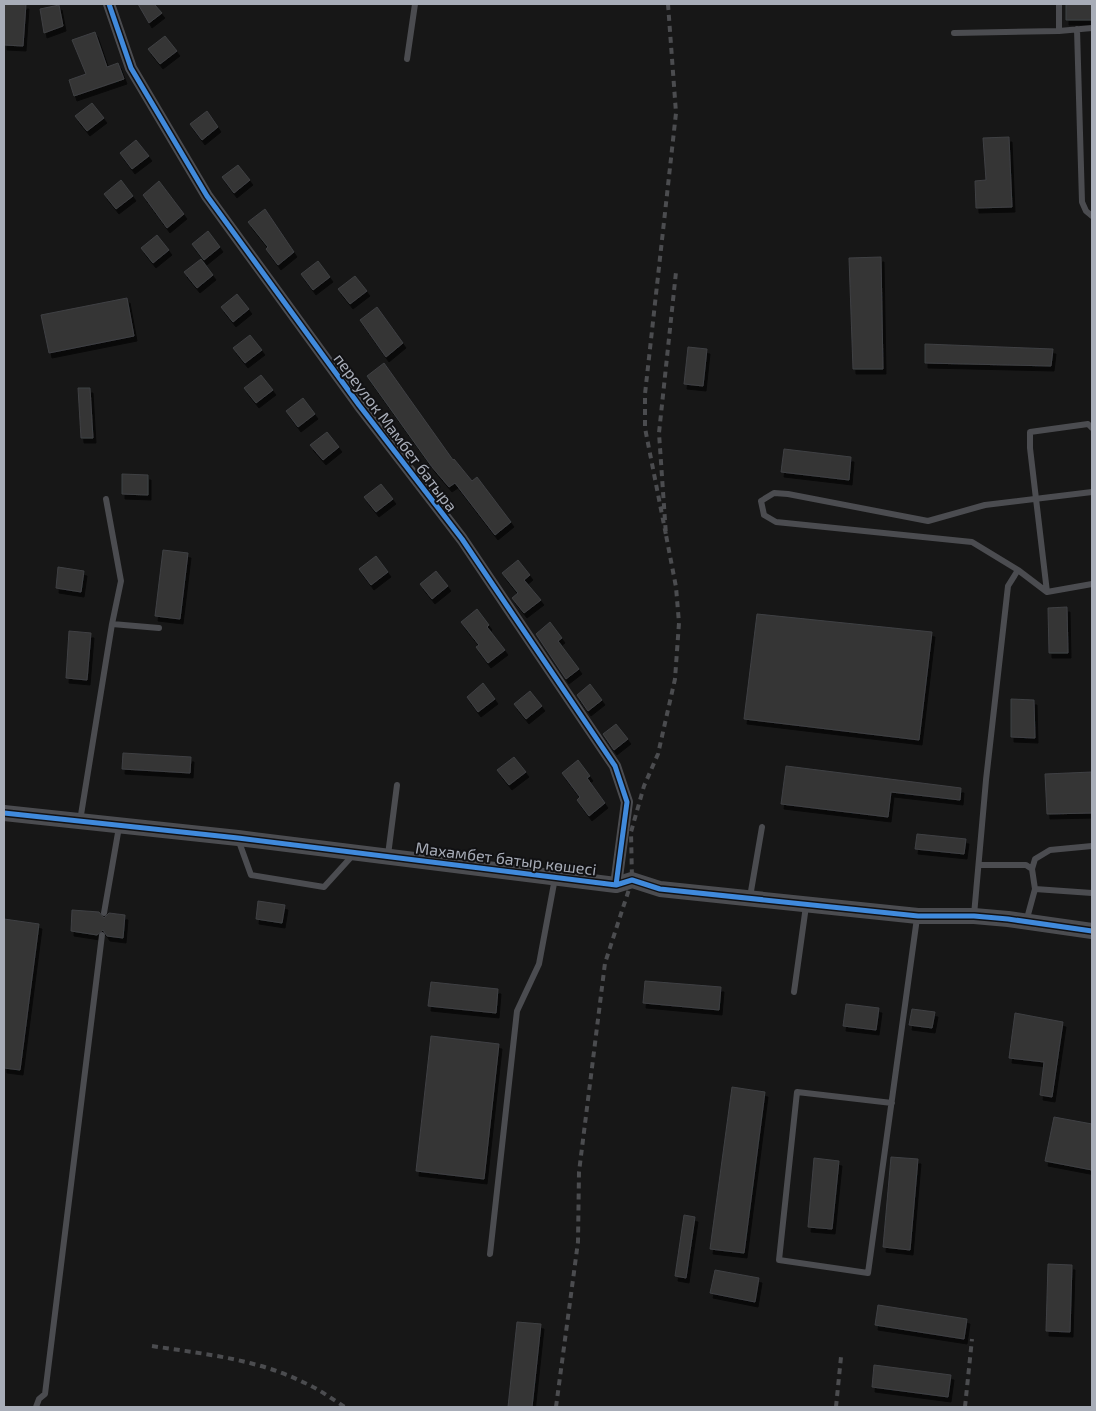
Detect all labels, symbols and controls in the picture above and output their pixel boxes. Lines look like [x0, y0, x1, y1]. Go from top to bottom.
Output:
street label: переулок Мамбет батыра [329, 349, 462, 516]
street label: Махамбет батыр көшесі [414, 837, 598, 879]

